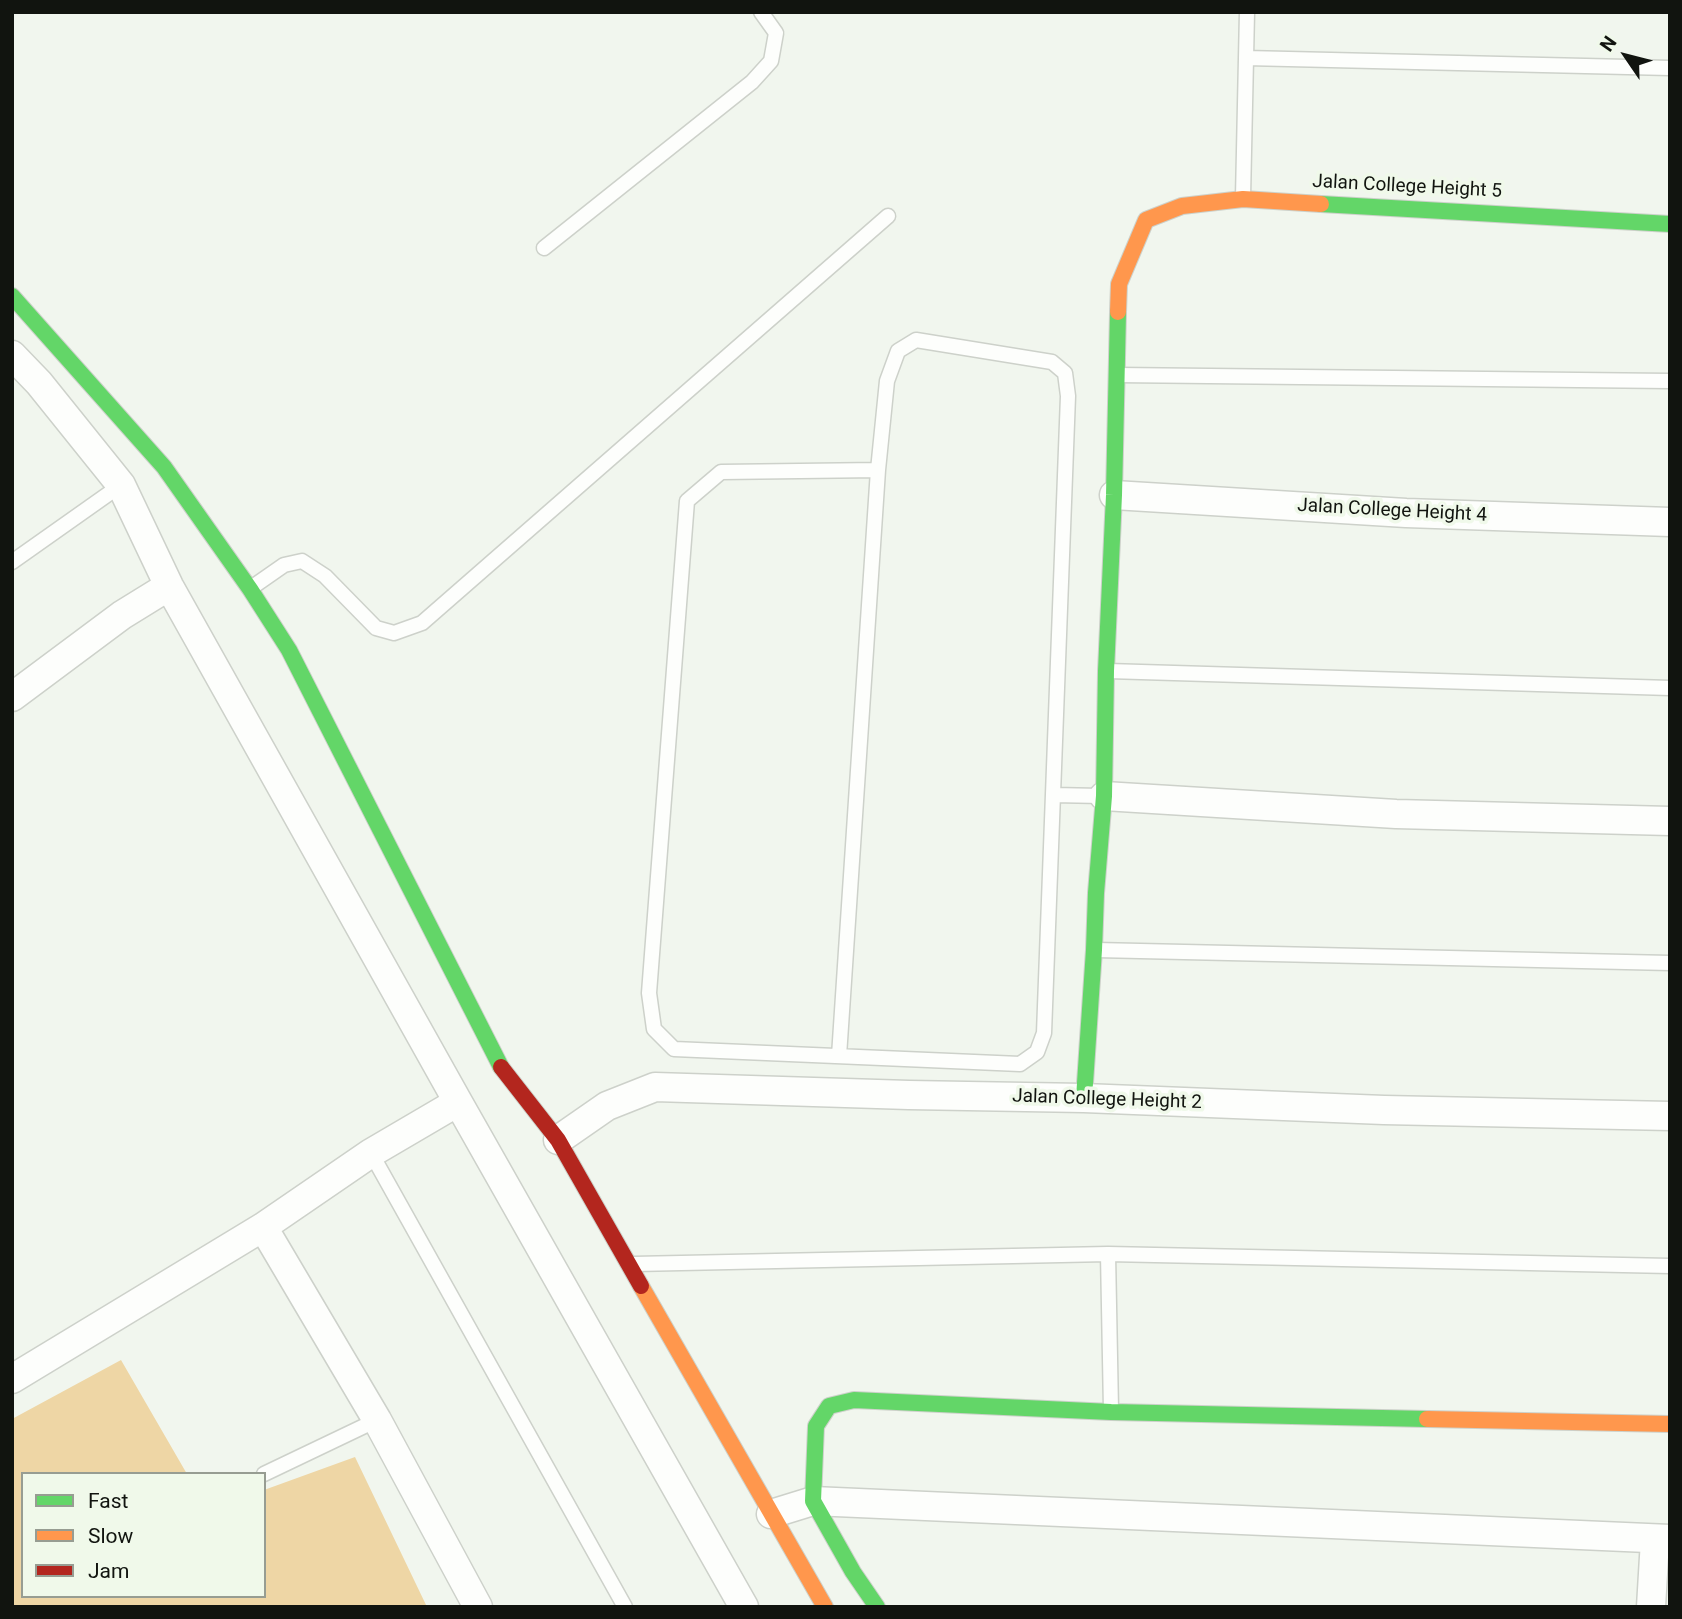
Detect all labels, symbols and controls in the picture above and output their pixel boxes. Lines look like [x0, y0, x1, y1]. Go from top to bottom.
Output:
north arrow [1591, 21, 1661, 91]
text: N [1595, 32, 1622, 56]
street label: Jalan College Height 5 [1312, 171, 1502, 203]
street label: Jalan College Height 4 [1297, 495, 1487, 527]
street label: Jalan College Height 2 [1012, 1085, 1202, 1115]
legend [21, 1472, 266, 1598]
text: Fast [88, 1489, 128, 1513]
text: Slow [88, 1524, 133, 1548]
text: Jam [88, 1559, 129, 1583]

